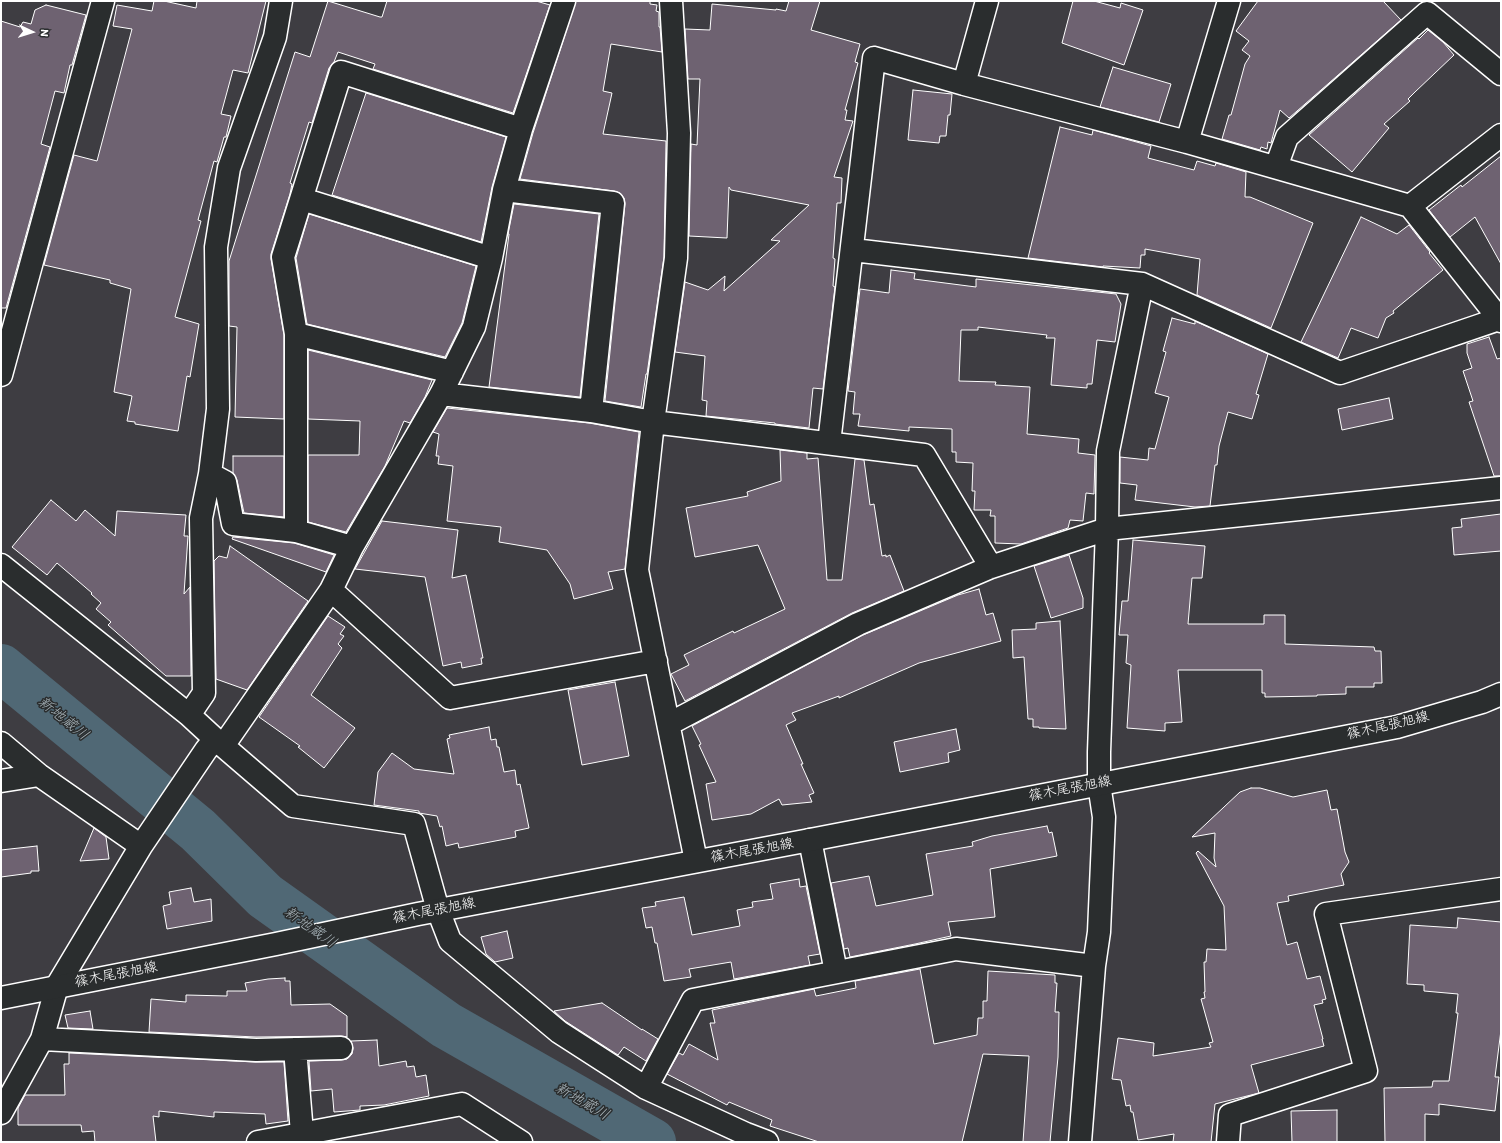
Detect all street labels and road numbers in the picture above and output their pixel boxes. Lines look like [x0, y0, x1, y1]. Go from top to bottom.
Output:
street label: 篠木尾張旭線 [1345, 708, 1431, 744]
street label: 篠木尾張旭線 [1027, 773, 1113, 805]
street label: 篠木尾張旭線 [709, 835, 795, 867]
street label: 篠木尾張旭線 [391, 895, 477, 927]
street label: 篠木尾張旭線 [73, 959, 159, 991]

